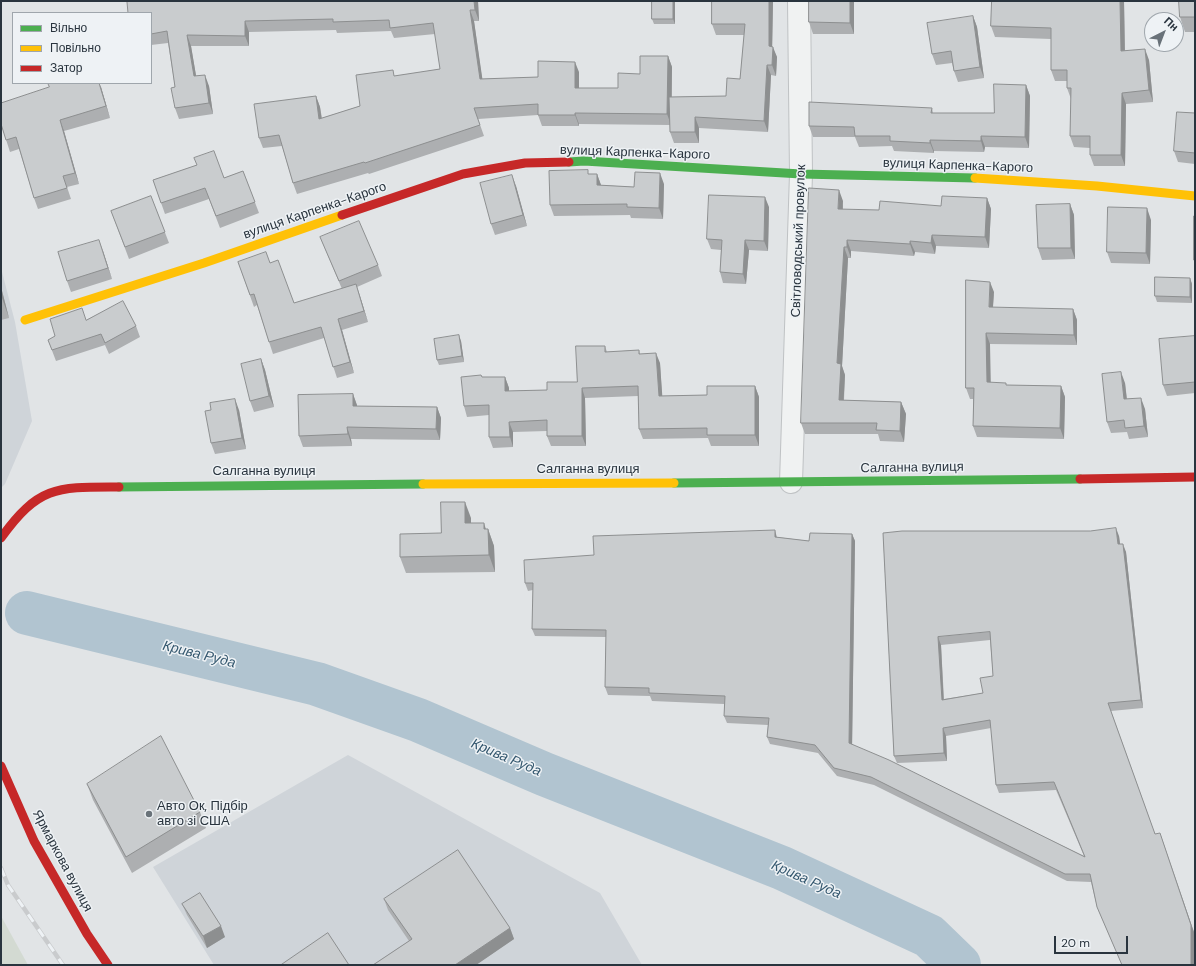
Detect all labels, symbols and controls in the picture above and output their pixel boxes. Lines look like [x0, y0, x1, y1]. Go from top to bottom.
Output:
legend [12, 12, 152, 84]
north arrow [1144, 12, 1184, 52]
text: Пн [1161, 14, 1181, 34]
text: Вільно [50, 20, 87, 36]
text: Повільно [50, 40, 101, 56]
text: Затор [50, 60, 82, 76]
street label: вулиця Карпенка-Карого [560, 143, 710, 163]
street label: вулиця Карпенка-Карого [883, 156, 1033, 176]
street label: Світловодський провулок [789, 164, 809, 318]
street label: вулиця Карпенка-Карого [241, 179, 389, 243]
street label: Салганна вулиця [860, 459, 964, 477]
street label: Салганна вулиця [536, 462, 640, 478]
street label: Салганна вулиця [212, 464, 316, 480]
water label: Крива Руда [161, 638, 237, 672]
water label: Крива Руда [468, 736, 544, 780]
place label: Авто Ок, Підбір авто зі США [157, 799, 248, 830]
street label: Ярмаркова вулиця [29, 808, 95, 914]
marker: Авто Ок, Підбір авто зі США [144, 809, 154, 819]
water label: Крива Руда [769, 857, 843, 903]
scale bar [1056, 928, 1130, 954]
text: 20 m [1061, 935, 1090, 951]

